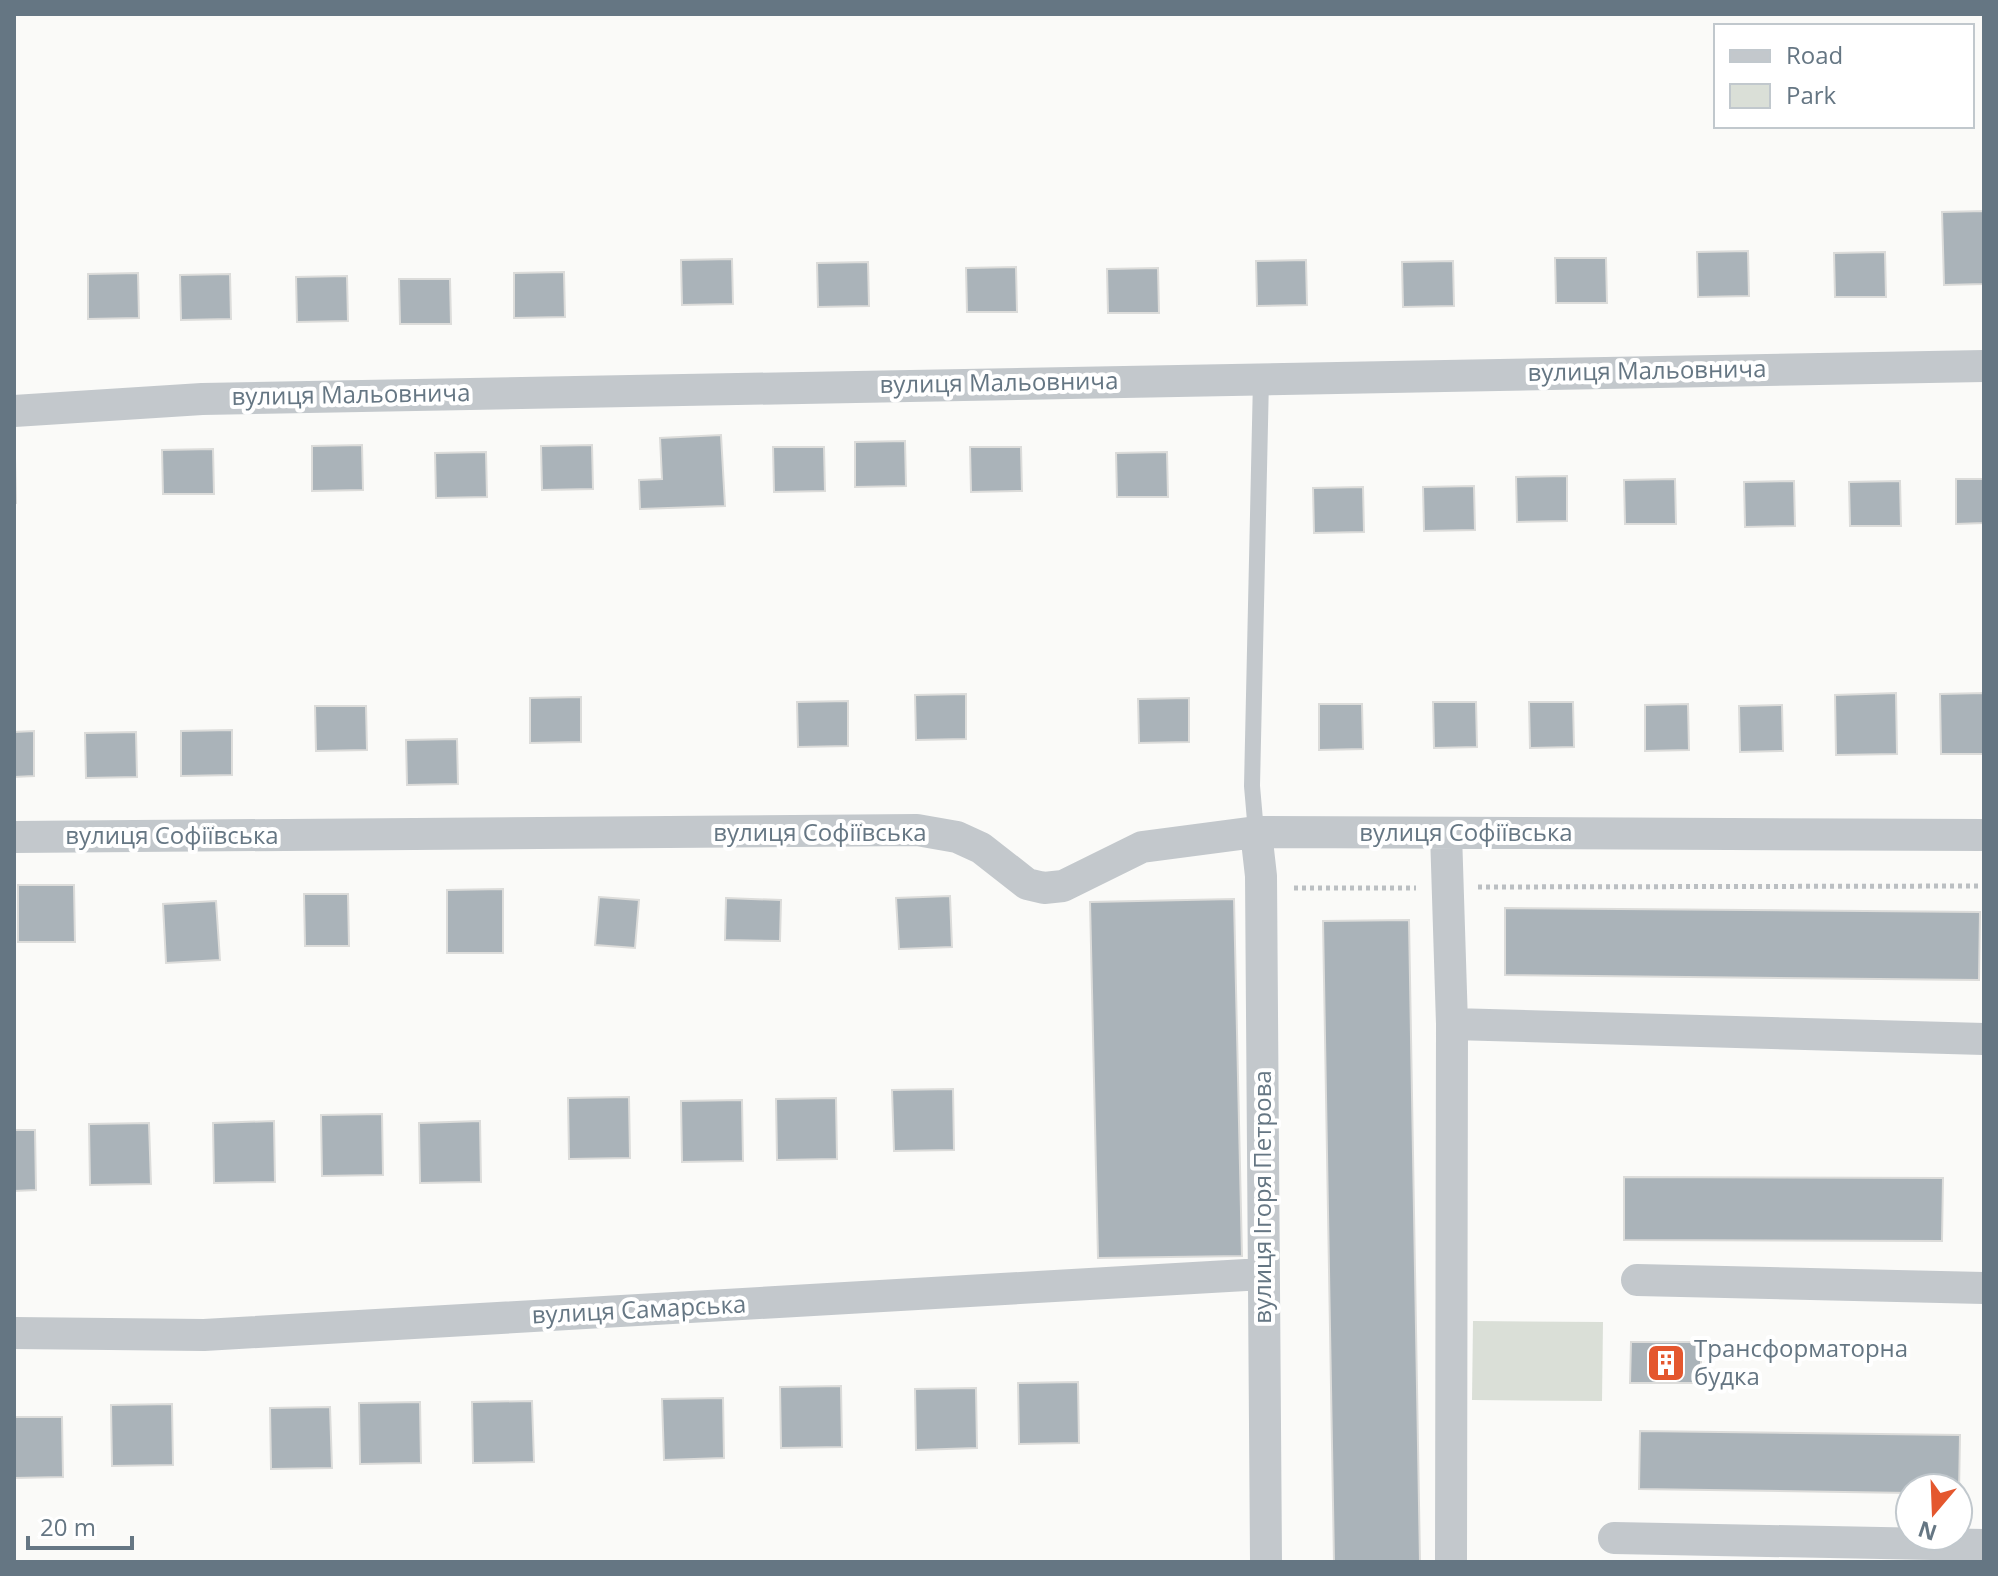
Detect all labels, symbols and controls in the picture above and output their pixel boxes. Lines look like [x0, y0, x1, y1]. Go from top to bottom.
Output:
legend [1714, 24, 1974, 128]
text: Road [1786, 38, 1843, 71]
text: Park [1786, 78, 1837, 111]
street label: вулиця Мальовнича [1527, 351, 1767, 388]
street label: вулиця Мальовнича [879, 363, 1119, 400]
street label: вулиця Мальовнича [231, 375, 471, 412]
street label: вулиця Софіївська [713, 815, 927, 848]
street label: вулиця Софіївська [1359, 815, 1573, 848]
street label: вулиця Софіївська [65, 818, 279, 851]
street label: вулиця Ігоря Петрова [1245, 1070, 1278, 1324]
street label: вулиця Самарська [531, 1286, 747, 1331]
place label: Трансформаторна будка [1694, 1331, 1908, 1392]
building icon: Трансформаторна будка [1645, 1342, 1687, 1384]
north arrow [1894, 1472, 1974, 1552]
scale bar [28, 1500, 132, 1550]
text: 20 m [40, 1510, 96, 1543]
text: N [1914, 1515, 1941, 1549]

